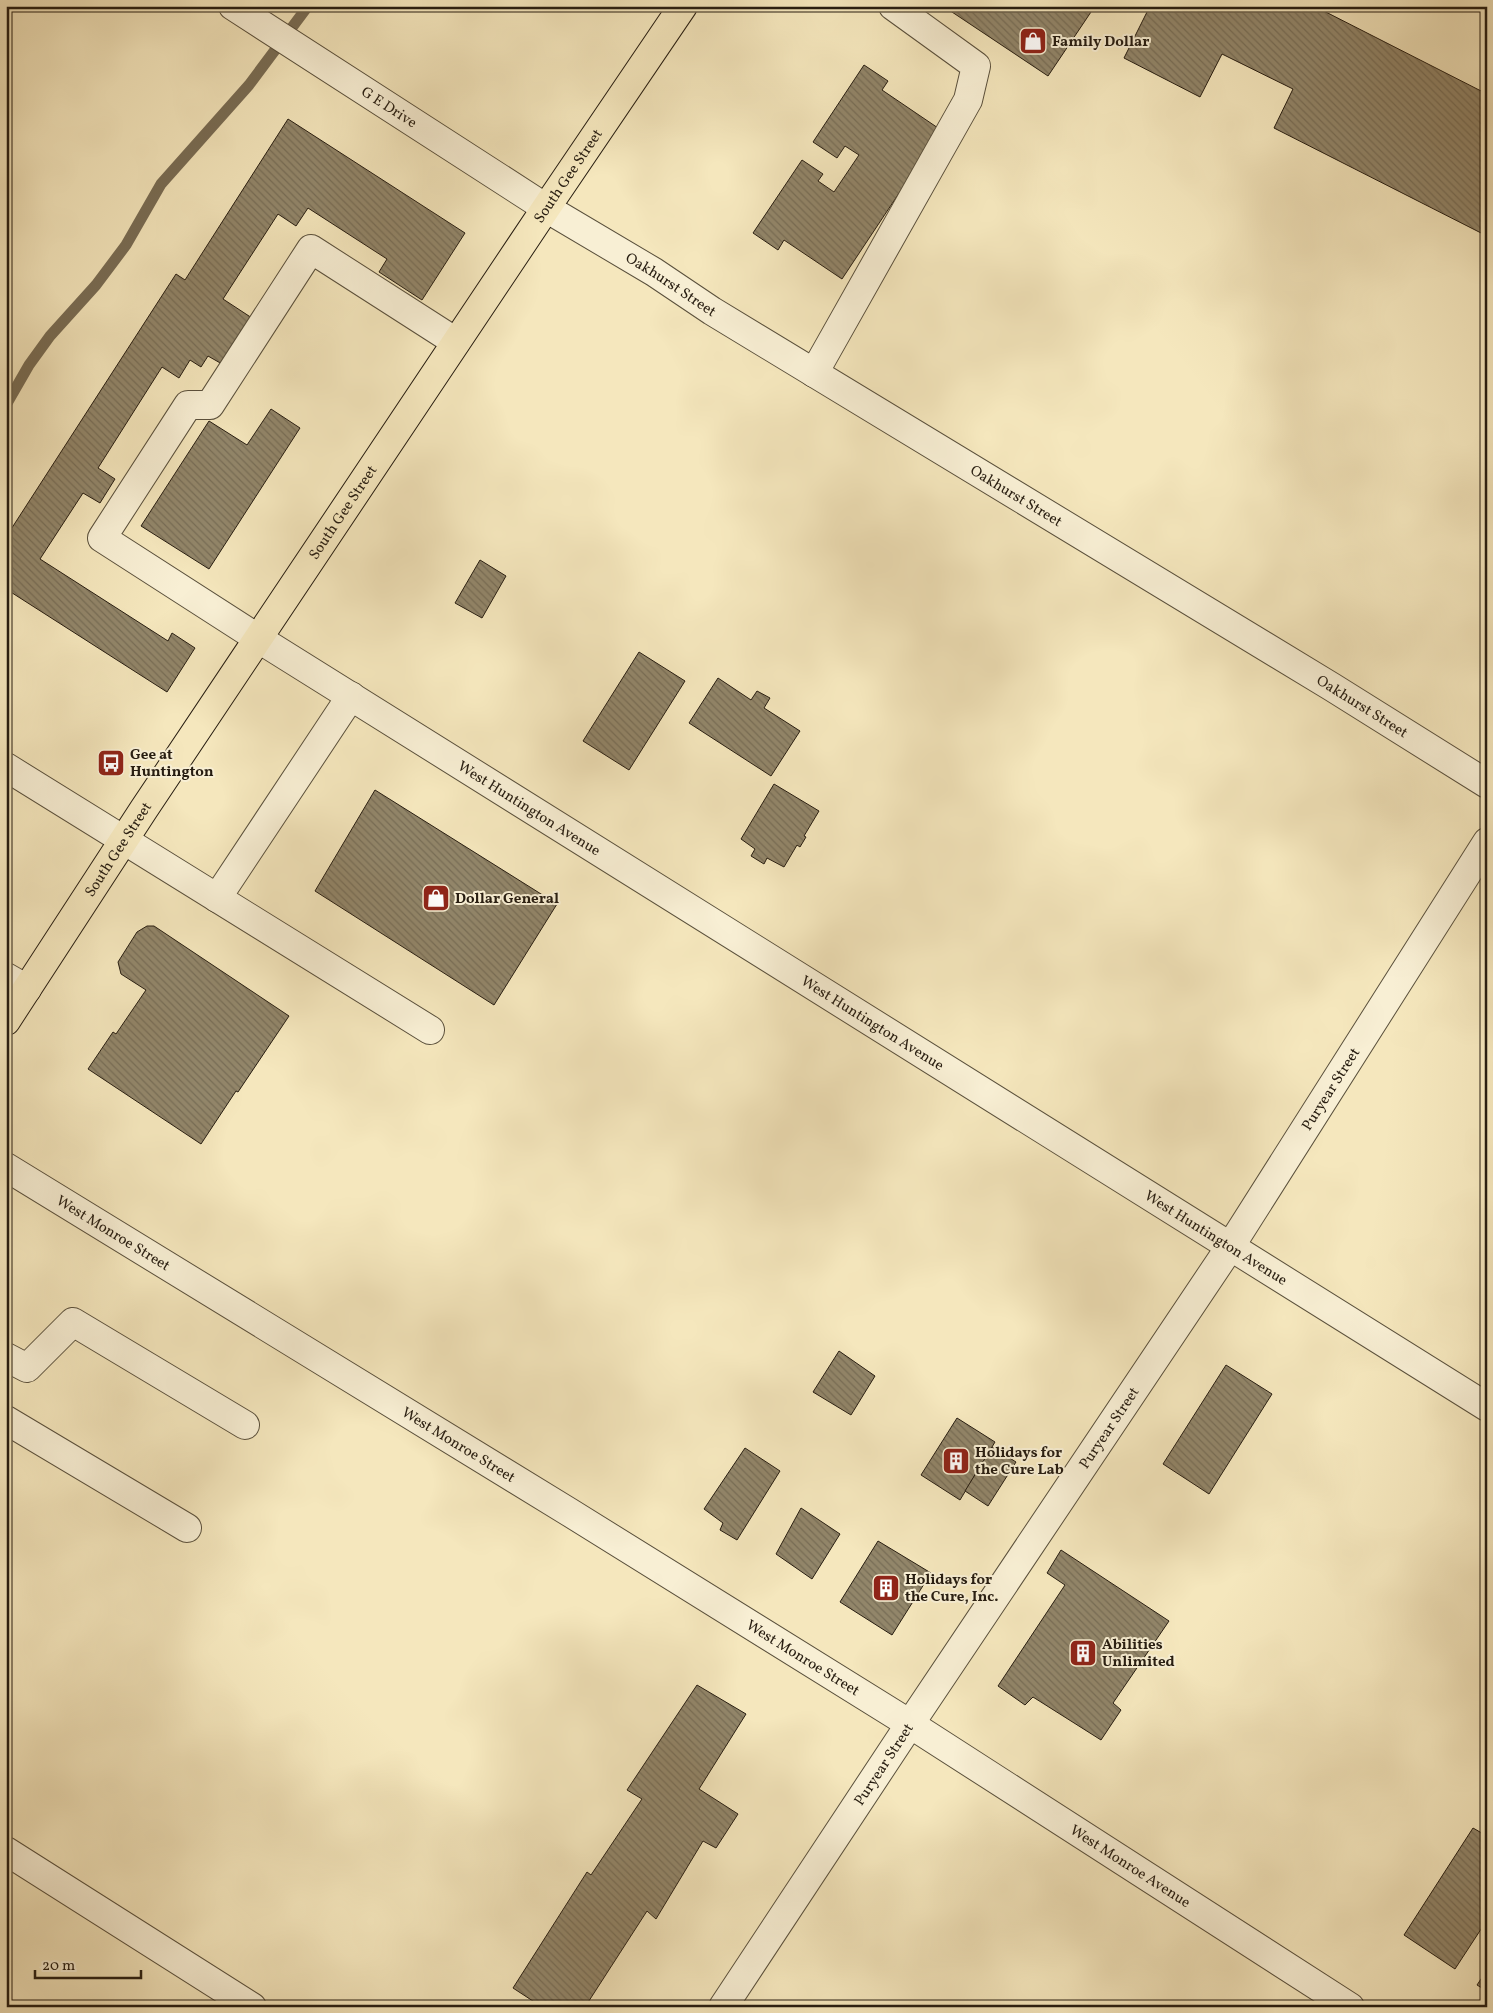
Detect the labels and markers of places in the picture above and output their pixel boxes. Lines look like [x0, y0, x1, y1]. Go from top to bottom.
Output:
shop icon: Family Dollar [1018, 26, 1048, 56]
place label: Family Dollar [1052, 32, 1149, 53]
place label: Gee at Huntington [130, 745, 214, 783]
bus stop icon: Gee at Huntington [96, 748, 126, 778]
shop icon: Dollar General [421, 883, 451, 913]
place label: Dollar General [455, 889, 559, 910]
place label: Holidays for the Cure Lab [975, 1443, 1064, 1481]
building icon: Holidays for the Cure Lab [941, 1446, 971, 1476]
place label: Holidays for the Cure, Inc. [905, 1570, 998, 1608]
building icon: Holidays for the Cure, Inc. [871, 1573, 901, 1603]
place label: Abilities Unlimited [1102, 1635, 1175, 1673]
building icon: Abilities Unlimited [1068, 1638, 1098, 1668]

